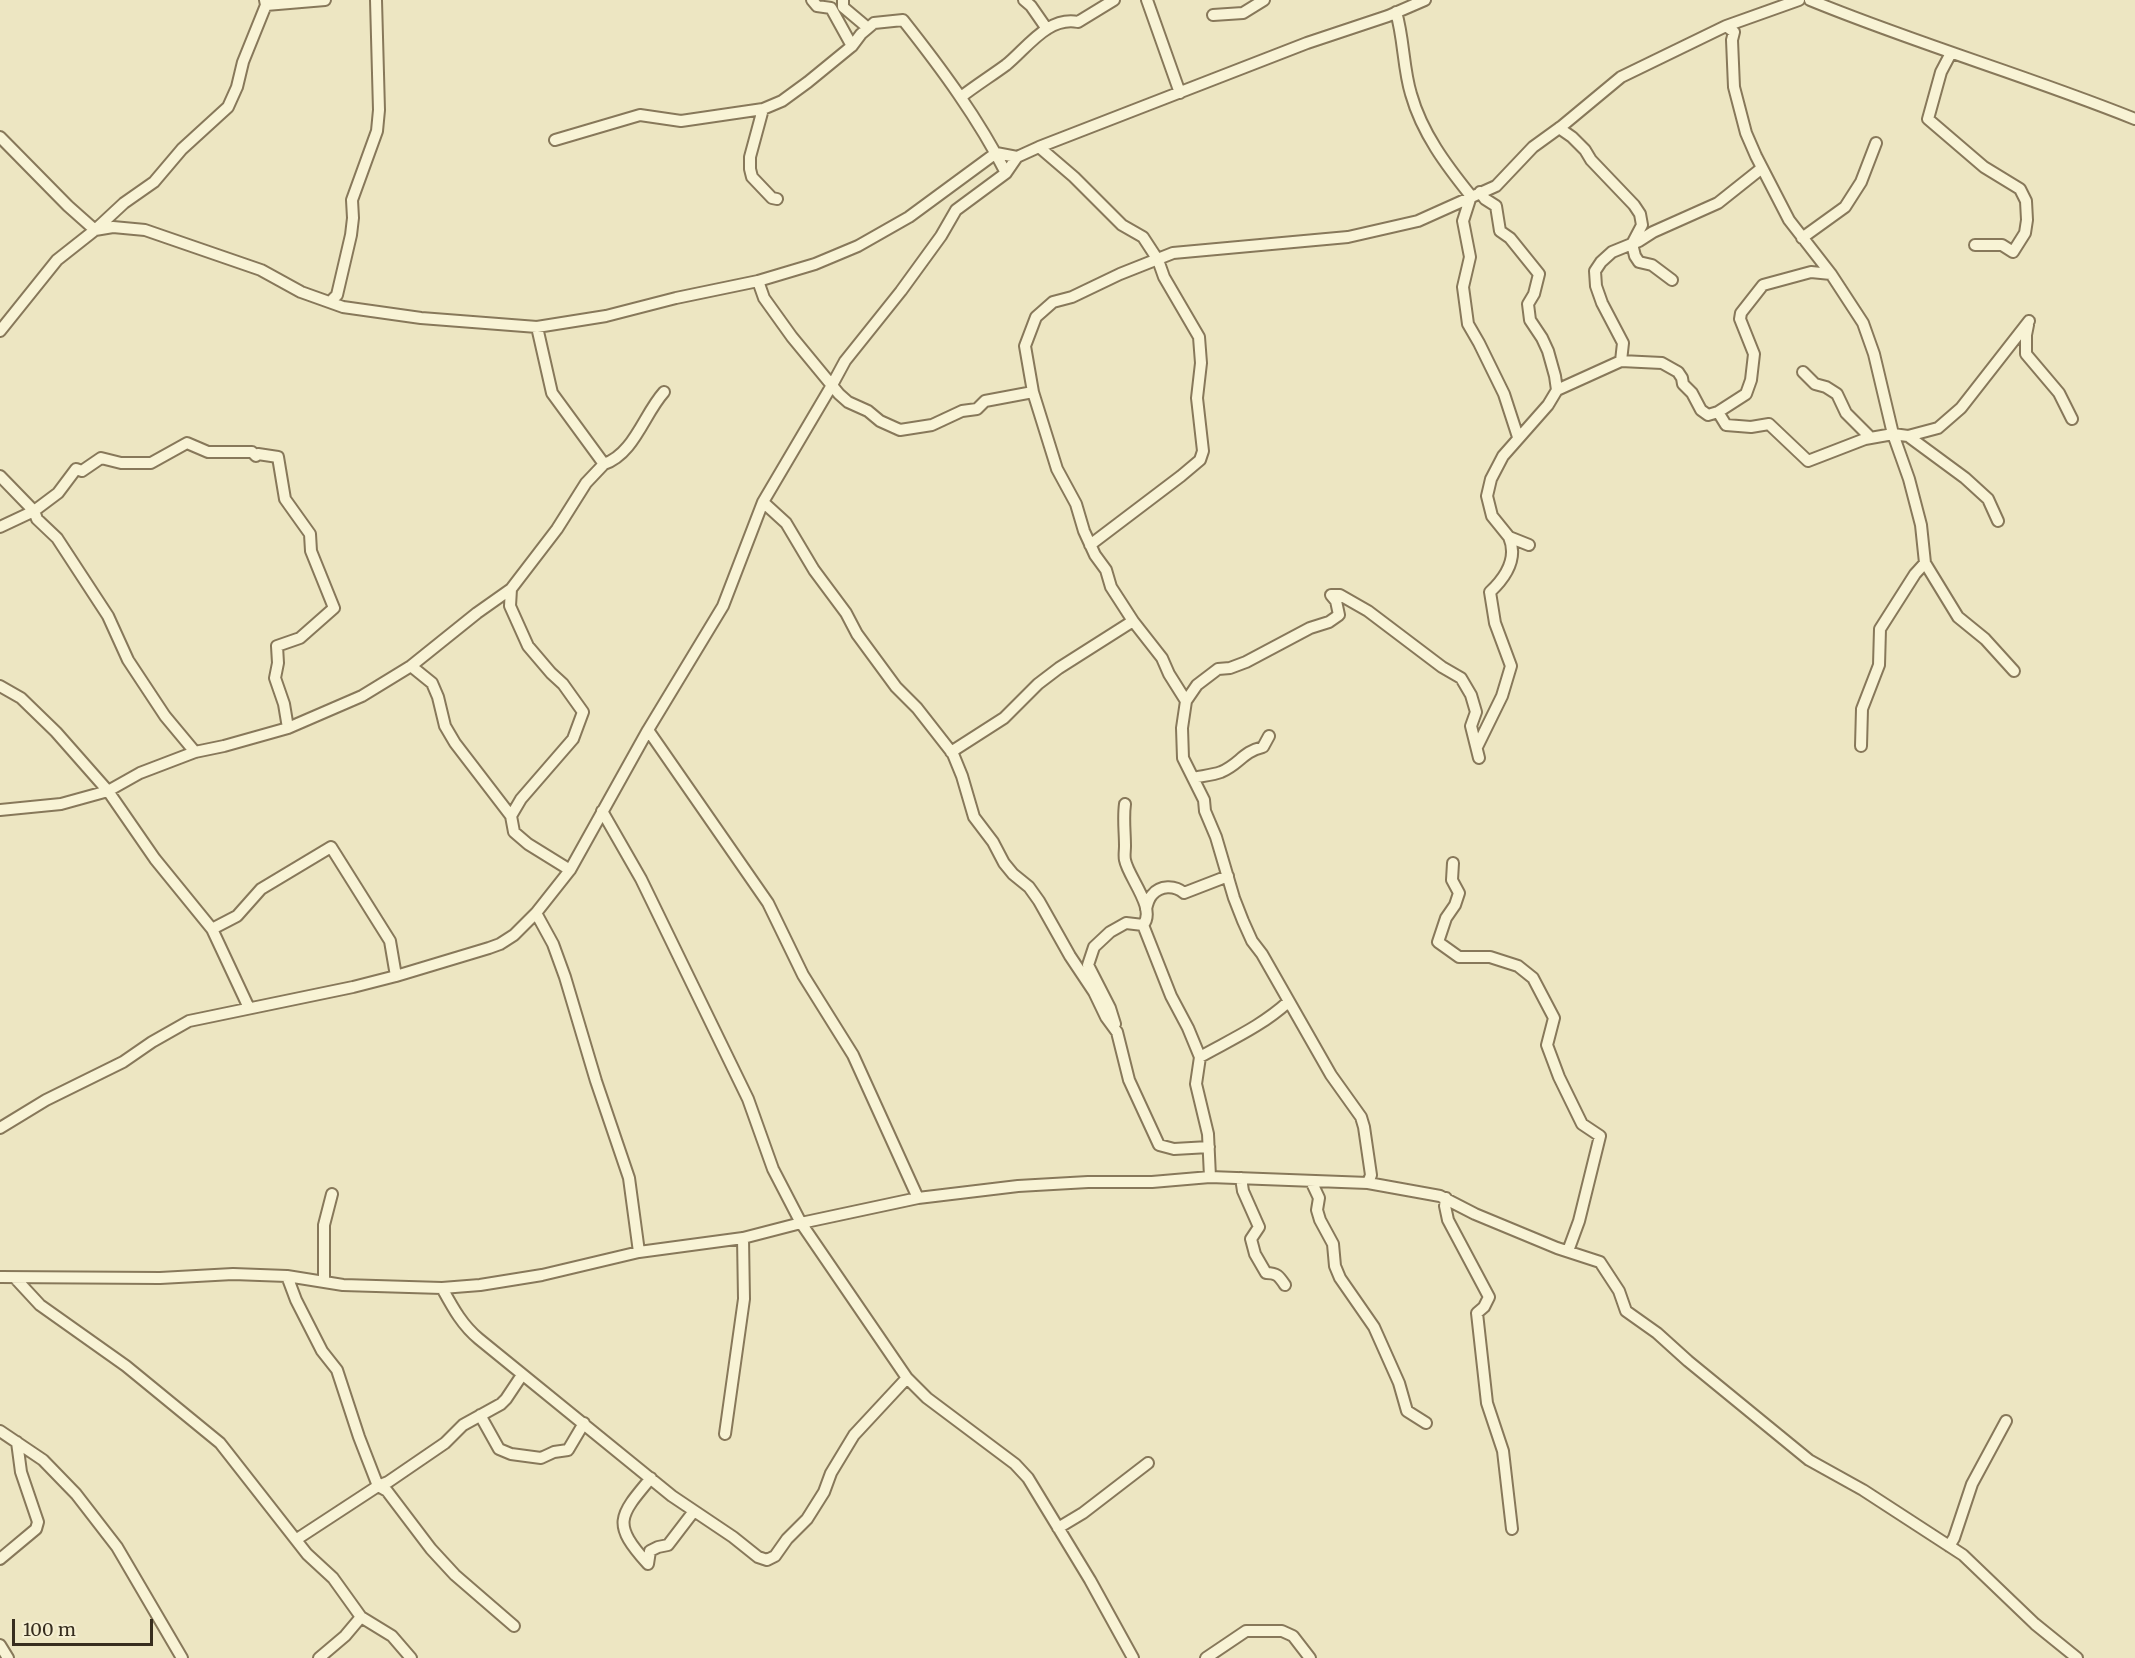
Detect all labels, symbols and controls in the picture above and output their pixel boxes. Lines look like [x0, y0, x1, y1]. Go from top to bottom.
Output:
scale bar [15, 1607, 156, 1645]
text: 100 m [23, 1618, 76, 1641]

